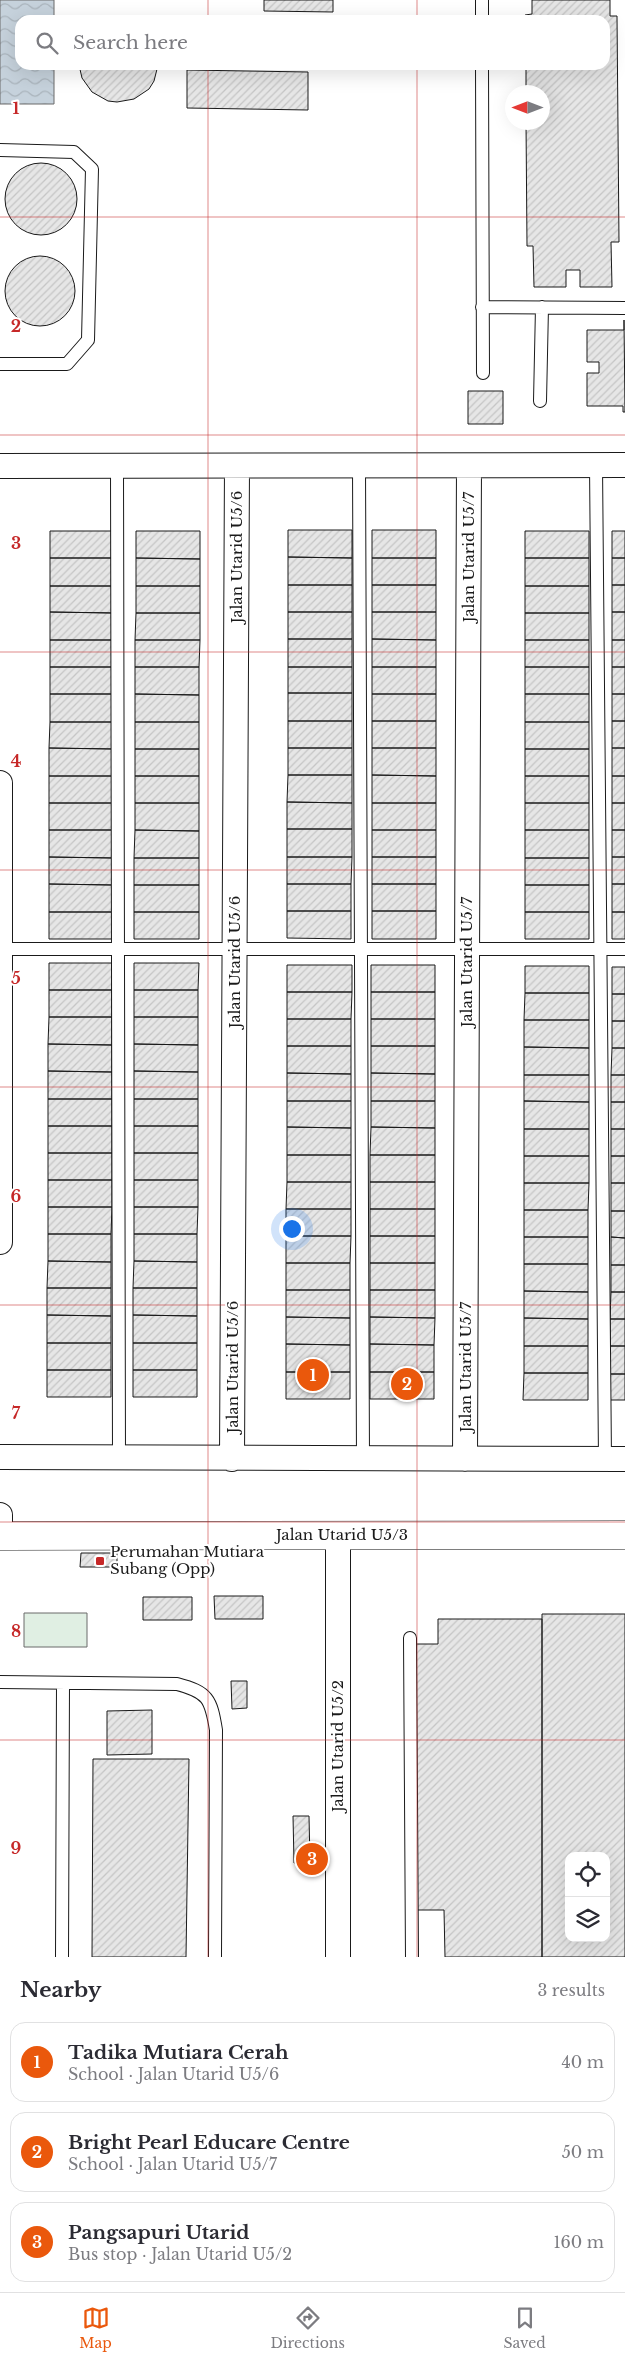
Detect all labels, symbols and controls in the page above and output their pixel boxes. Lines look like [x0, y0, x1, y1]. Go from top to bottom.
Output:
search box [15, 15, 610, 70]
icon: search [33, 29, 61, 57]
text: Search here [73, 31, 188, 54]
north arrow [505, 85, 550, 130]
text: 1 [13, 98, 20, 118]
text: 2 [11, 316, 21, 336]
street label: Jalan Utarid U5/6 [227, 491, 246, 625]
street label: Jalan Utarid U5/7 [459, 491, 478, 624]
text: 3 [11, 533, 21, 553]
text: 4 [11, 751, 21, 771]
street label: Jalan Utarid U5/6 [225, 896, 244, 1030]
street label: Jalan Utarid U5/7 [457, 896, 476, 1029]
text: 5 [11, 968, 21, 988]
text: 6 [11, 1186, 22, 1206]
your location [279, 1216, 305, 1242]
street label: Jalan Utarid U5/6 [223, 1301, 242, 1435]
street label: Jalan Utarid U5/7 [456, 1301, 475, 1434]
pin: 1 [297, 1356, 329, 1394]
pin: 2 [391, 1365, 423, 1403]
text: 7 [12, 1403, 21, 1423]
street label: Jalan Utarid U5/3 [274, 1525, 408, 1544]
place label: Perumahan Mutiara Subang (Opp) [110, 1542, 265, 1578]
marker: Perumahan Mutiara Subang (Opp) [94, 1555, 106, 1567]
text: 8 [11, 1621, 21, 1641]
street label: Jalan Utarid U5/2 [328, 1680, 347, 1814]
text: 9 [11, 1838, 22, 1858]
pin: 3 [296, 1840, 328, 1878]
map controls [565, 1852, 610, 1942]
button: locate [565, 1852, 610, 1897]
button: layers [565, 1897, 610, 1942]
text: Nearby [20, 1977, 101, 2003]
text: 3 results [537, 1980, 605, 2000]
text: Tadika Mutiara Cerah [68, 2041, 289, 2064]
text: 1 [34, 2052, 40, 2072]
text: 40 m [561, 2052, 604, 2072]
text: School · Jalan Utarid U5/6 [68, 2064, 279, 2084]
text: Bright Pearl Educare Centre [68, 2131, 350, 2154]
text: 2 [32, 2142, 42, 2162]
text: 50 m [562, 2142, 604, 2162]
text: School · Jalan Utarid U5/7 [68, 2154, 277, 2174]
text: Pangsapuri Utarid [68, 2221, 250, 2244]
text: 3 [32, 2232, 42, 2252]
text: 160 m [553, 2232, 604, 2252]
text: Bus stop · Jalan Utarid U5/2 [68, 2244, 292, 2264]
tab: Map [79, 2304, 112, 2352]
tab: Directions [270, 2304, 345, 2352]
tab: Saved [503, 2304, 546, 2352]

